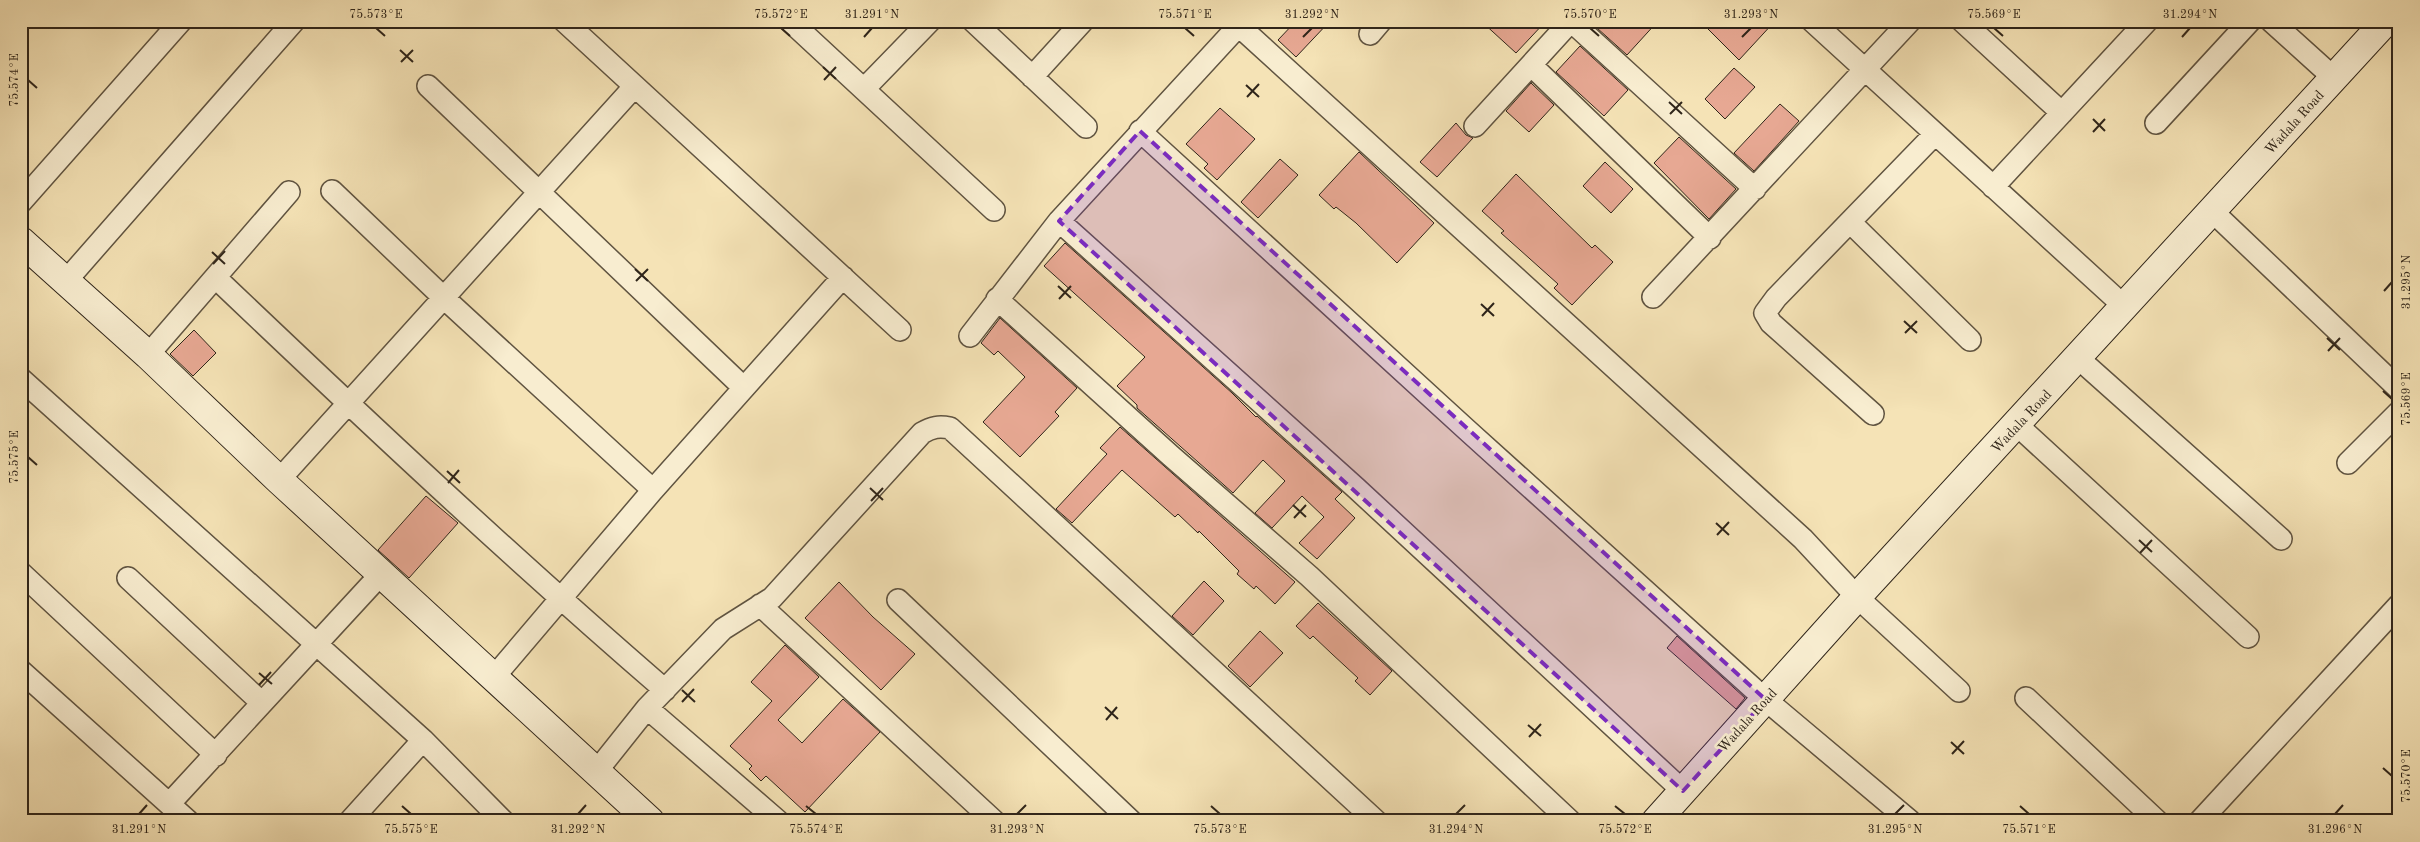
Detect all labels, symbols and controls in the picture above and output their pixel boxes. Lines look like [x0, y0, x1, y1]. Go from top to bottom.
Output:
text: 75.573°E [349, 8, 403, 21]
text: 75.572°E [754, 8, 808, 21]
text: 75.571°E [1158, 8, 1212, 21]
text: 75.570°E [1563, 8, 1617, 21]
text: 75.569°E [1967, 8, 2021, 21]
text: 31.291°N [845, 9, 899, 21]
text: 31.292°N [1285, 9, 1339, 21]
text: 31.293°N [1724, 9, 1778, 21]
text: 31.294°N [2163, 9, 2217, 21]
text: 75.574°E [8, 53, 21, 107]
street label: Wadala Road [2263, 88, 2327, 157]
text: 31.295°N [2400, 255, 2413, 309]
text: 75.569°E [2400, 372, 2413, 426]
street label: Wadala Road [1989, 387, 2054, 456]
text: 75.575°E [8, 430, 21, 484]
street label: Wadala Road [1716, 686, 1780, 755]
text: 75.570°E [2400, 749, 2413, 803]
text: 75.575°E [384, 823, 438, 836]
text: 75.574°E [789, 823, 843, 836]
text: 75.573°E [1193, 823, 1247, 836]
text: 75.572°E [1598, 823, 1652, 836]
text: 31.295°N [1868, 823, 1922, 836]
text: 75.571°E [2002, 823, 2056, 836]
text: 31.291°N [112, 824, 166, 836]
text: 31.292°N [551, 824, 605, 836]
text: 31.293°N [990, 824, 1044, 836]
text: 31.294°N [1429, 824, 1483, 836]
text: 31.296°N [2308, 824, 2362, 836]

